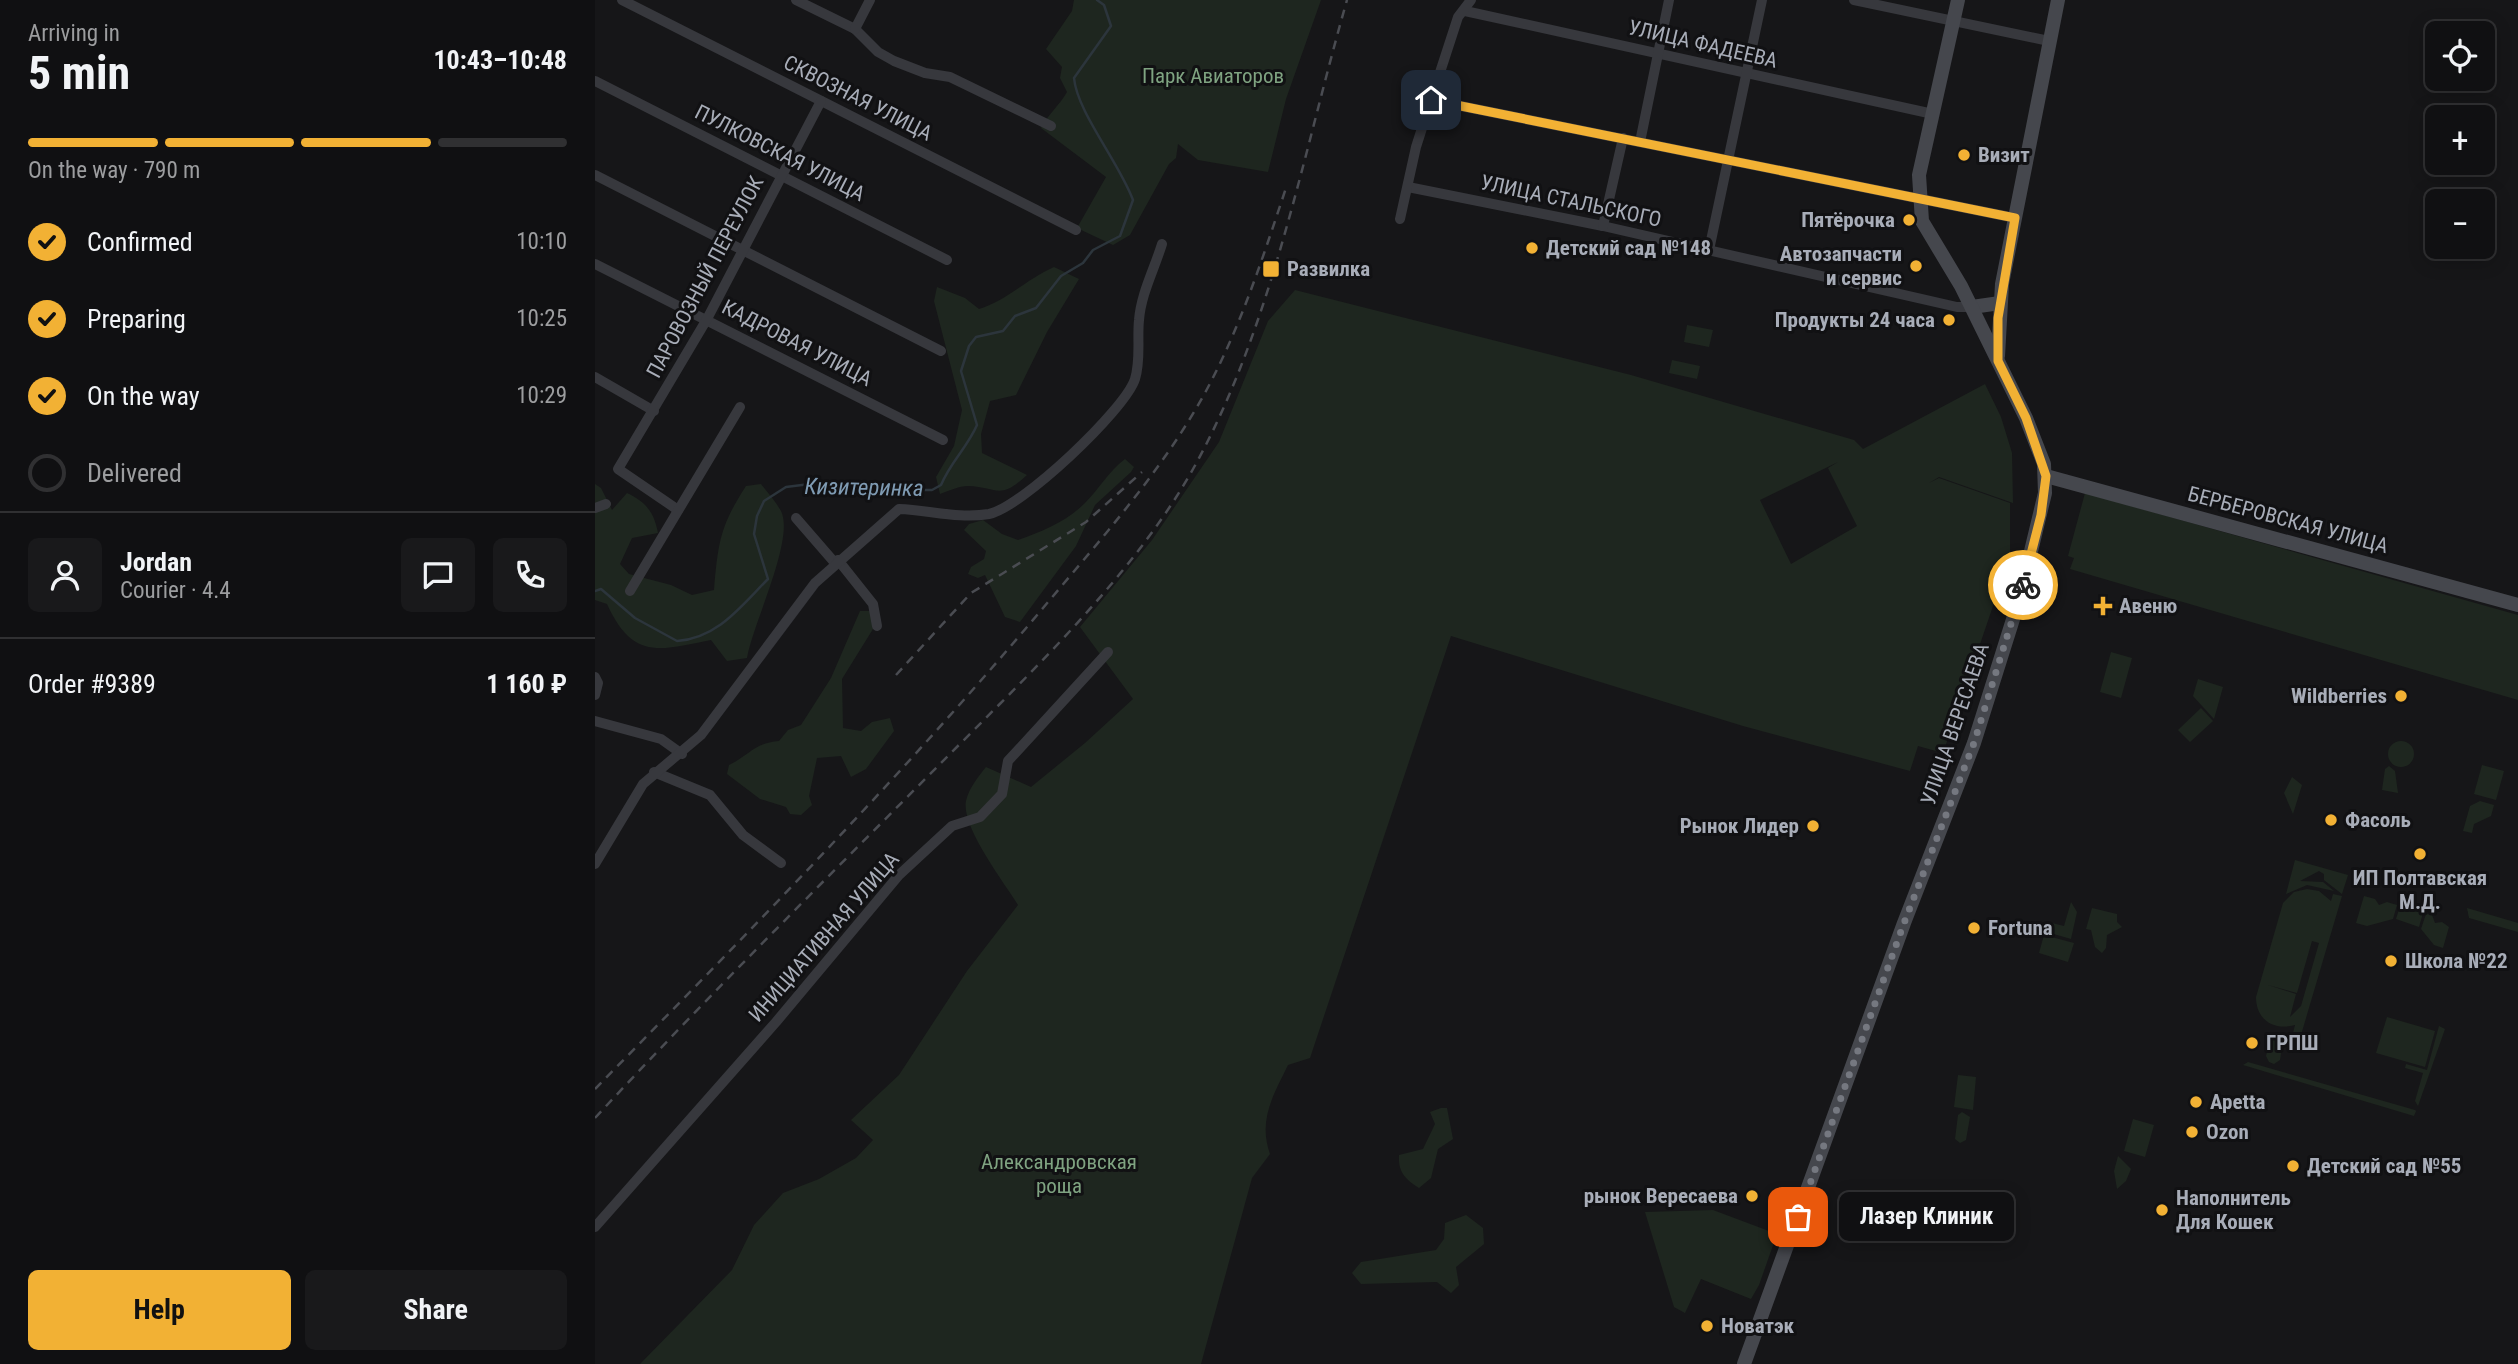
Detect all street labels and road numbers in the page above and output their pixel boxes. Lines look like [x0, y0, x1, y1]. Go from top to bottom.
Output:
street label: УЛИЦА ФАДЕЕВА [1626, 15, 1780, 73]
street label: СКВОЗНАЯ УЛИЦА [780, 50, 936, 146]
street label: ПУЛКОВСКАЯ УЛИЦА [691, 100, 869, 206]
street label: УЛИЦА СТАЛЬСКОГО [1478, 170, 1664, 232]
street label: ПАРОВОЗНЫЙ ПЕРЕУЛОК [642, 172, 768, 382]
street label: КАДРОВАЯ УЛИЦА [718, 295, 876, 391]
street label: БЕРБЕРОВСКАЯ УЛИЦА [2185, 482, 2391, 558]
street label: УЛИЦА ВЕРЕСАЕВА [1916, 640, 1994, 808]
street label: ИНИЦИАТИВНАЯ УЛИЦА [744, 847, 904, 1027]

